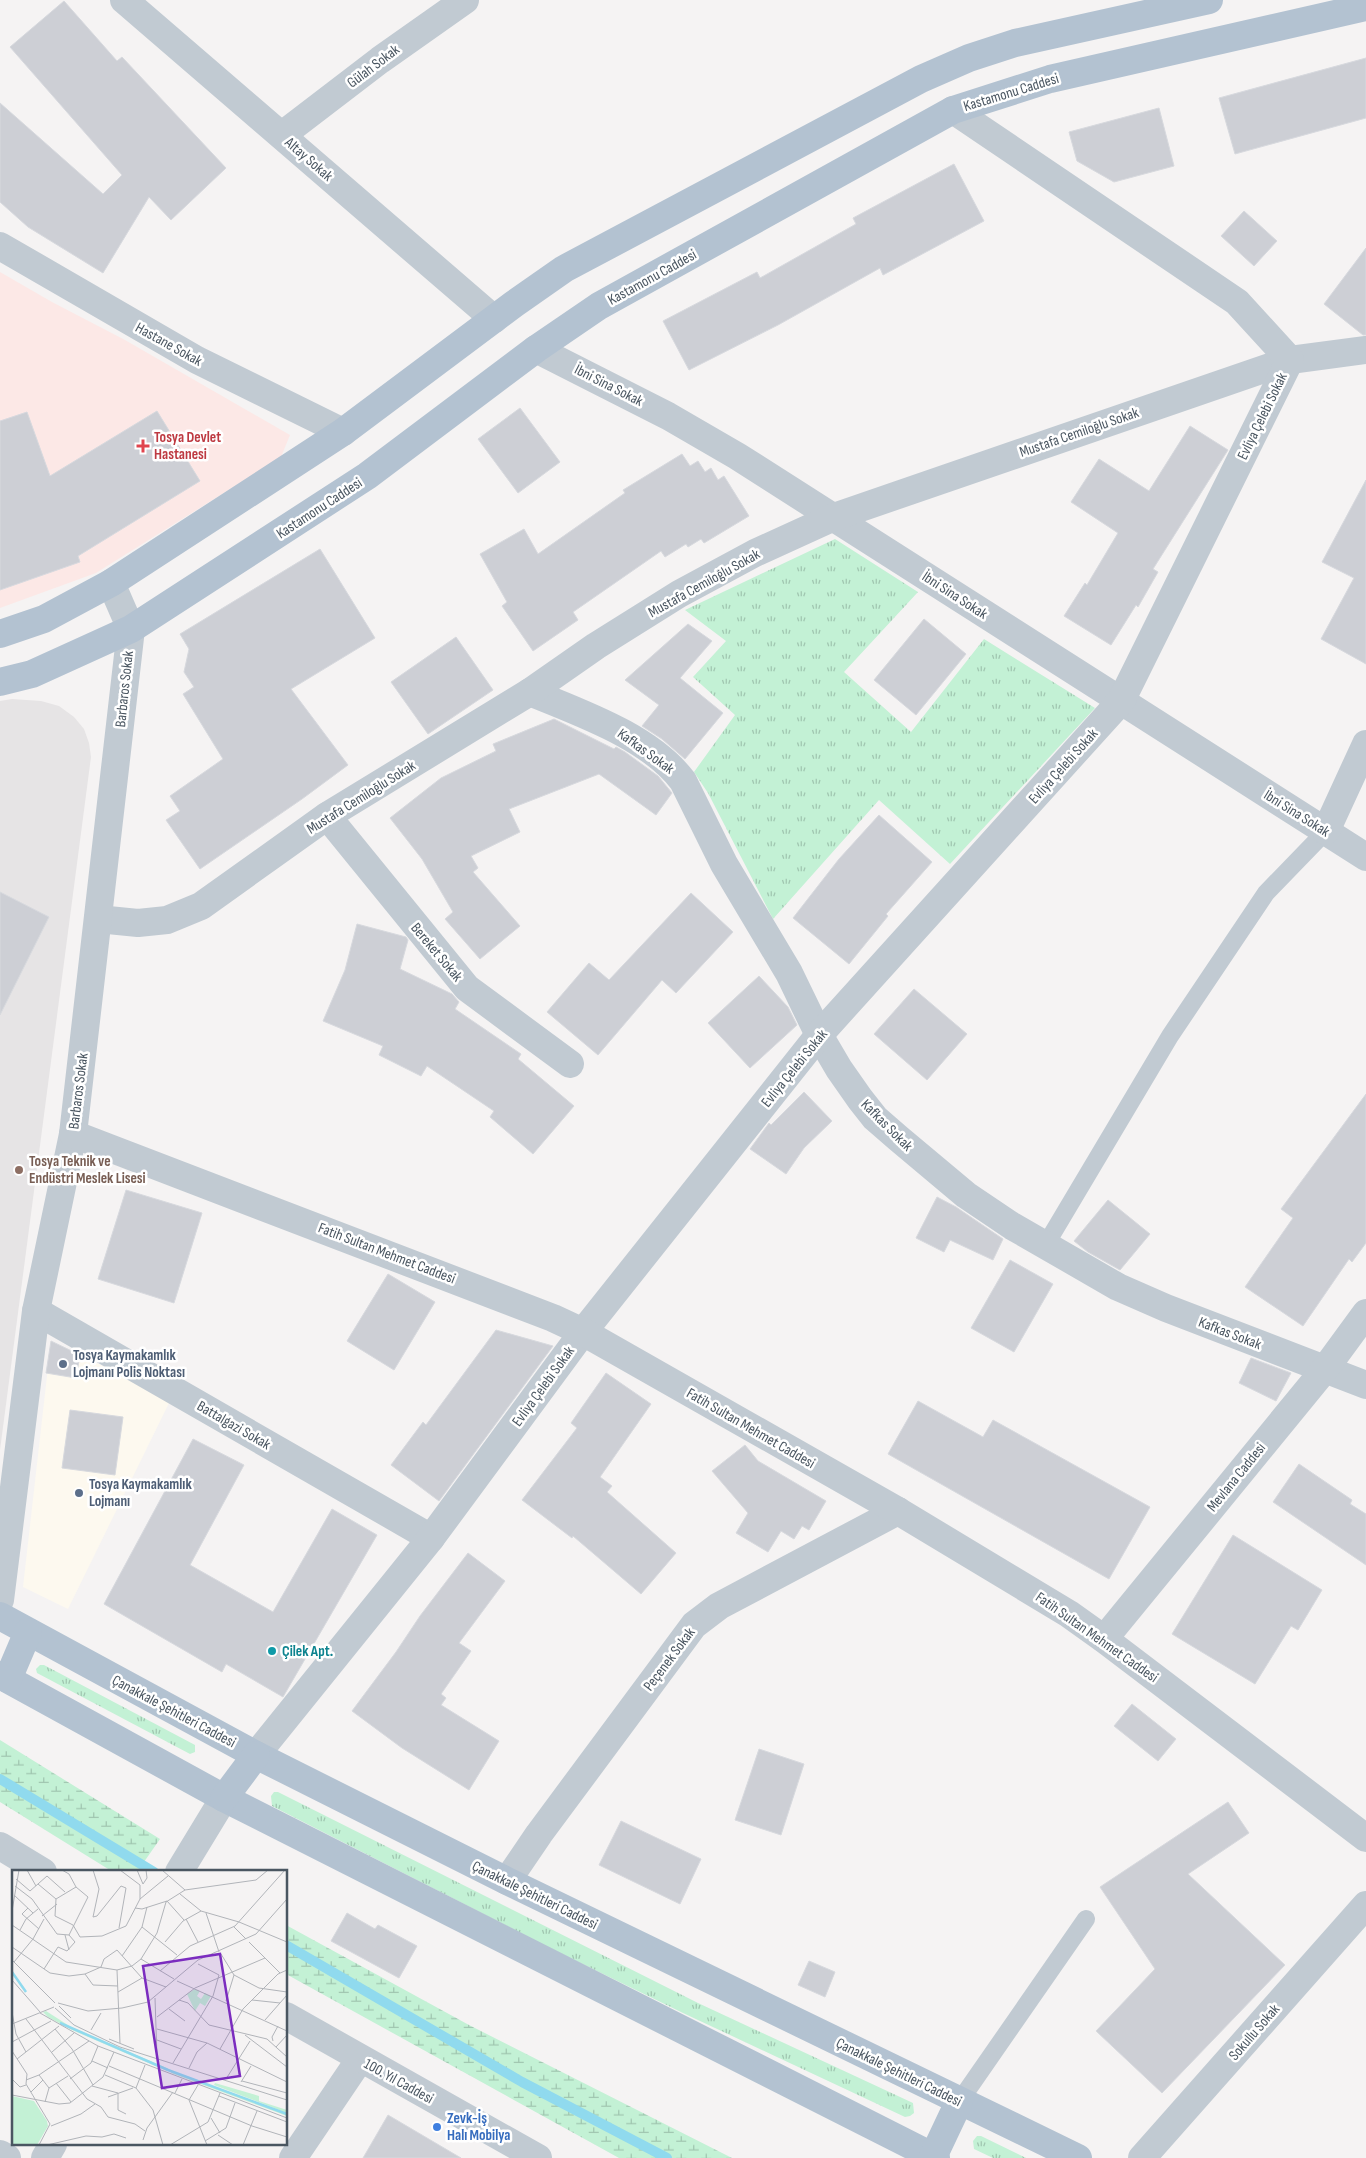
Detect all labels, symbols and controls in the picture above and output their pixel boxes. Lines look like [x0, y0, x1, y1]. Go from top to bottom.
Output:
street label: Gülah Sokak [343, 40, 404, 92]
street label: Kastamonu Caddesi [961, 69, 1061, 116]
street label: Altay Sokak [280, 133, 337, 186]
street label: Kastamonu Caddesi [605, 245, 700, 310]
street label: Hastane Sokak [132, 318, 206, 371]
street label: İbni Sina Sokak [571, 360, 647, 411]
street label: Evliya Çelebi Sokak [1233, 369, 1292, 463]
street label: Mustafa Cemiloğlu Sokak [1017, 403, 1142, 462]
place label: Tosya Devlet Hastanesi [154, 428, 221, 464]
marker: Tosya Devlet Hastanesi [136, 439, 150, 453]
street label: Kastamonu Caddesi [273, 473, 366, 543]
street label: Mustafa Cemiloğlu Sokak [645, 545, 764, 622]
street label: İbni Sina Sokak [918, 567, 991, 624]
street label: Barbaros Sokak [111, 650, 138, 728]
street label: Kafkas Sokak [613, 724, 678, 779]
street label: Evliya Çelebi Sokak [1025, 725, 1102, 808]
street label: Mustafa Cemiloğlu Sokak [303, 756, 420, 839]
street label: İbni Sina Sokak [1260, 786, 1334, 841]
street label: Bereket Sokak [406, 919, 467, 986]
street label: Evliya Çelebi Sokak [757, 1025, 832, 1111]
street label: Barbaros Sokak [64, 1052, 93, 1130]
street label: Kafkas Sokak [857, 1095, 917, 1156]
place label: Tosya Teknik ve Endüstri Meslek Lisesi [29, 1152, 146, 1188]
marker: Tosya Teknik ve Endüstri Meslek Lisesi [13, 1164, 25, 1176]
street label: Fatih Sultan Mehmet Caddesi [316, 1219, 458, 1288]
street label: Kafkas Sokak [1196, 1313, 1264, 1354]
street label: Evliya Çelebi Sokak [508, 1342, 579, 1430]
place label: Tosya Kaymakamlık Lojmanı Polis Noktası [73, 1346, 185, 1382]
marker: Tosya Kaymakamlık Lojmanı Polis Noktası [57, 1358, 69, 1370]
street label: Fatih Sultan Mehmet Caddesi [683, 1384, 819, 1473]
street label: Battalgazi Sokak [193, 1397, 274, 1454]
street label: Mevlana Caddesi [1203, 1439, 1270, 1516]
place label: Tosya Kaymakamlık Lojmanı [89, 1475, 192, 1511]
marker: Tosya Kaymakamlık Lojmanı [73, 1487, 85, 1499]
street label: Fatih Sultan Mehmet Caddesi [1032, 1588, 1162, 1687]
street label: Peçenek Sokak [639, 1624, 700, 1695]
place label: Çilek Apt. [282, 1642, 333, 1661]
marker: Çilek Apt. [266, 1645, 278, 1657]
street label: Çanakkale Şehitleri Caddesi [109, 1671, 239, 1752]
street label: Çanakkale Şehitleri Caddesi [469, 1857, 601, 1934]
inset map [12, 1870, 288, 2146]
street label: Sokullu Sokak [1225, 2000, 1284, 2065]
street label: Çanakkale Şehitleri Caddesi [833, 2034, 965, 2111]
street label: 100. Yıl Caddesi [361, 2055, 437, 2108]
place label: Zevk-İş Halı Mobilya [447, 2109, 510, 2145]
marker: Zevk-İş Halı Mobilya [431, 2121, 443, 2133]

